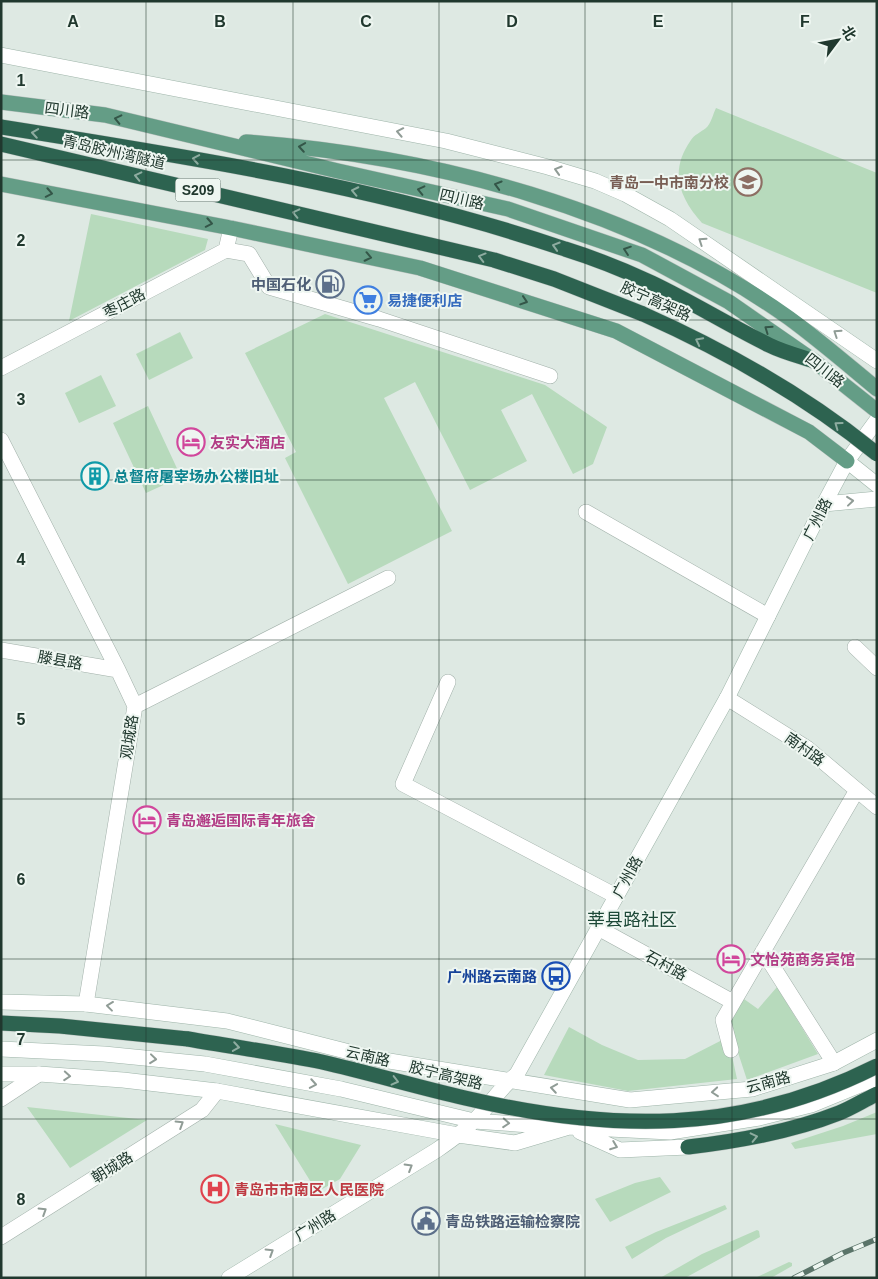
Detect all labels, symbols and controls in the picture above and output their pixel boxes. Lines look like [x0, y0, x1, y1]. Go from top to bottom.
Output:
text: A [67, 13, 79, 30]
text: B [214, 13, 226, 30]
text: C [360, 13, 372, 30]
text: D [506, 13, 518, 30]
text: E [653, 13, 664, 30]
text: F [800, 13, 810, 30]
north arrow [813, 15, 863, 65]
text: 北 [839, 23, 860, 43]
text: 1 [17, 72, 26, 89]
street label: 四川路 [44, 99, 90, 121]
one-way arrow [114, 114, 123, 125]
one-way arrow [395, 127, 404, 138]
one-way arrow [31, 128, 40, 138]
street label: 青岛胶州湾隧道 [61, 132, 167, 172]
one-way arrow [298, 142, 306, 152]
one-way arrow [191, 155, 200, 165]
one-way arrow [554, 166, 562, 176]
school or university icon: 青岛一中市南分校 [733, 167, 763, 197]
one-way arrow [134, 171, 143, 182]
place label: 青岛一中市南分校 [609, 174, 729, 191]
road number: S209 [176, 178, 220, 202]
one-way arrow [495, 180, 503, 190]
one-way arrow [416, 185, 425, 195]
one-way arrow [351, 186, 359, 197]
street label: 四川路 [438, 186, 486, 212]
one-way arrow [45, 187, 54, 198]
one-way arrow [292, 208, 301, 219]
one-way arrow [204, 218, 213, 228]
text: 2 [17, 232, 26, 249]
one-way arrow [699, 238, 708, 247]
one-way arrow [552, 241, 561, 251]
one-way arrow [623, 246, 632, 256]
one-way arrow [363, 251, 372, 262]
one-way arrow [477, 252, 486, 263]
fuel station icon: 中国石化 [315, 269, 345, 299]
place label: 中国石化 [251, 276, 311, 293]
street label: 胶宁高架路 [618, 278, 694, 324]
street label: 枣庄路 [100, 285, 148, 321]
supermarket icon: 易捷便利店 [353, 285, 383, 315]
place label: 易捷便利店 [387, 292, 462, 309]
one-way arrow [519, 296, 528, 306]
one-way arrow [764, 326, 774, 335]
one-way arrow [833, 330, 842, 339]
one-way arrow [695, 337, 704, 347]
street label: 四川路 [802, 349, 848, 391]
text: 3 [17, 391, 26, 408]
one-way arrow [834, 422, 844, 431]
hotel icon: 友实大酒店 [176, 427, 206, 457]
place label: 友实大酒店 [210, 434, 285, 451]
building icon: 总督府屠宰场办公楼旧址 [80, 461, 110, 491]
place label: 总督府屠宰场办公楼旧址 [114, 468, 279, 485]
street label: 广州路 [799, 495, 835, 543]
one-way arrow [847, 496, 855, 507]
text: 4 [17, 551, 26, 568]
street label: 滕县路 [36, 648, 84, 672]
text: 5 [17, 711, 26, 728]
street label: 观城路 [117, 713, 141, 761]
street label: 南村路 [782, 729, 828, 769]
hotel icon: 青岛邂逅国际青年旅舍 [132, 805, 162, 835]
place label: 青岛邂逅国际青年旅舍 [166, 812, 316, 829]
street label: 广州路 [609, 853, 645, 901]
text: 6 [17, 871, 26, 888]
district label: 莘县路社区 [587, 910, 677, 930]
hotel icon: 文怡苑商务宾馆 [716, 944, 746, 974]
street label: 石村路 [642, 947, 690, 983]
place label: 文怡苑商务宾馆 [750, 951, 855, 968]
bus stop icon: 广州路云南路 [541, 961, 571, 991]
place label: 广州路云南路 [447, 968, 537, 985]
one-way arrow [105, 1002, 114, 1012]
text: 7 [17, 1031, 26, 1048]
one-way arrow [232, 1042, 240, 1052]
street label: 云南路 [344, 1043, 392, 1069]
one-way arrow [149, 1053, 157, 1064]
street label: 胶宁高架路 [408, 1058, 484, 1092]
street label: 云南路 [744, 1068, 792, 1096]
one-way arrow [64, 1070, 72, 1081]
one-way arrow [391, 1075, 399, 1086]
one-way arrow [309, 1079, 317, 1089]
one-way arrow [550, 1084, 559, 1094]
one-way arrow [711, 1086, 719, 1097]
one-way arrow [503, 1117, 511, 1128]
one-way arrow [175, 1121, 184, 1131]
one-way arrow [749, 1132, 758, 1143]
one-way arrow [609, 1140, 618, 1151]
street label: 朝城路 [88, 1148, 136, 1186]
one-way arrow [403, 1164, 412, 1174]
hospital icon: 青岛市市南区人民医院 [200, 1174, 230, 1204]
place label: 青岛市市南区人民医院 [234, 1181, 384, 1198]
text: 8 [17, 1191, 26, 1208]
street label: 广州路 [291, 1206, 339, 1244]
public building icon: 青岛铁路运输检察院 [411, 1206, 441, 1236]
one-way arrow [37, 1207, 46, 1217]
place label: 青岛铁路运输检察院 [445, 1213, 580, 1230]
one-way arrow [265, 1249, 274, 1259]

